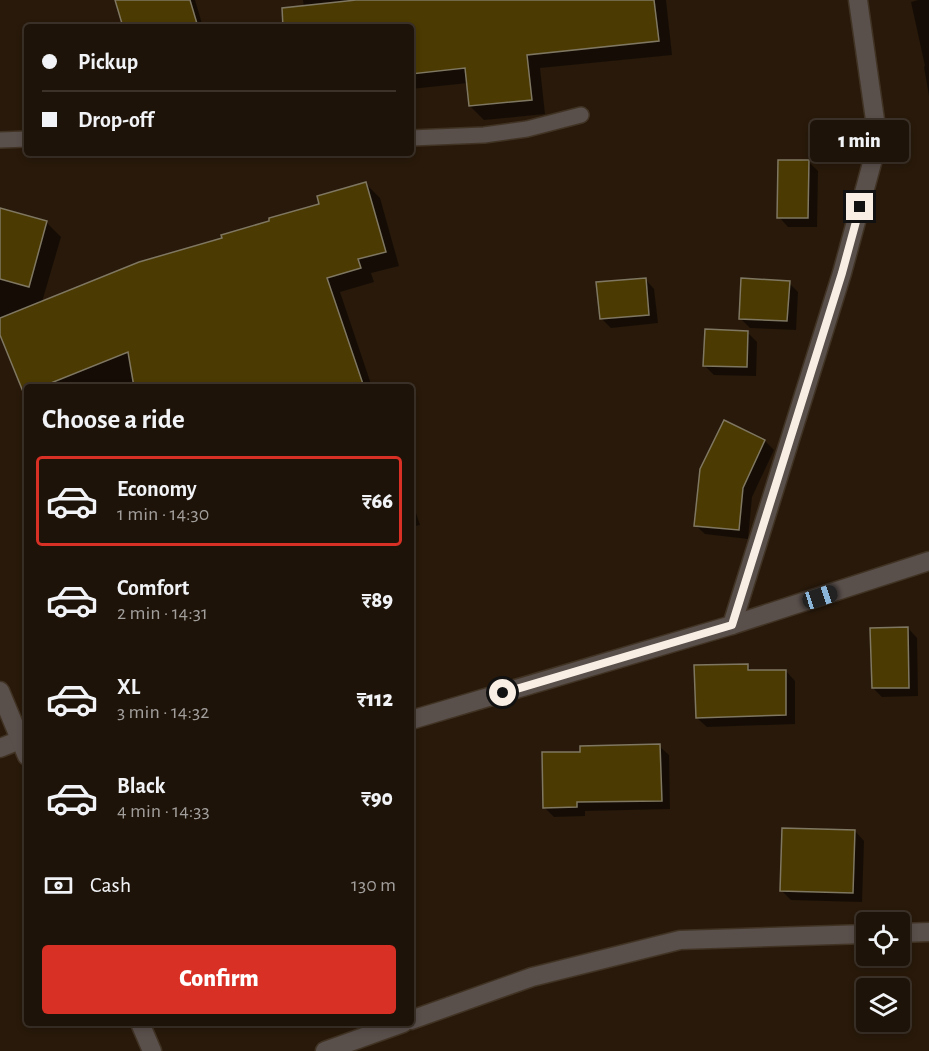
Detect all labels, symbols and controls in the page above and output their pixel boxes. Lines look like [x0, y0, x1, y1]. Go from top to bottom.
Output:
text: Pickup [78, 51, 138, 73]
text: Drop-off [78, 109, 154, 131]
callout: 1 min [810, 120, 910, 162]
text: 1 min [838, 131, 881, 151]
route end [846, 193, 873, 220]
text: Choose a ride [42, 406, 185, 433]
icon: car [45, 474, 99, 528]
text: Economy [117, 478, 197, 500]
text: ₹66 [362, 490, 393, 512]
text: 1 min · 14:30 [117, 504, 209, 524]
icon: car [45, 573, 99, 627]
text: Comfort [117, 577, 189, 599]
car [800, 583, 840, 611]
text: ₹89 [362, 589, 393, 611]
text: 2 min · 14:31 [117, 603, 208, 623]
icon: car [45, 672, 99, 726]
text: XL [117, 676, 140, 698]
route start [489, 679, 516, 706]
text: ₹112 [357, 688, 393, 710]
text: 3 min · 14:32 [117, 702, 209, 722]
icon: car [45, 771, 99, 825]
text: Black [117, 775, 165, 797]
text: ₹90 [361, 787, 393, 809]
text: 4 min · 14:33 [117, 801, 210, 821]
icon: cash [42, 869, 75, 902]
text: Cash [90, 874, 131, 896]
text: 130 m [351, 875, 396, 895]
map controls [856, 912, 910, 1032]
button: locate [856, 912, 910, 966]
button: Confirm [42, 945, 396, 1014]
button: layers [856, 978, 910, 1032]

